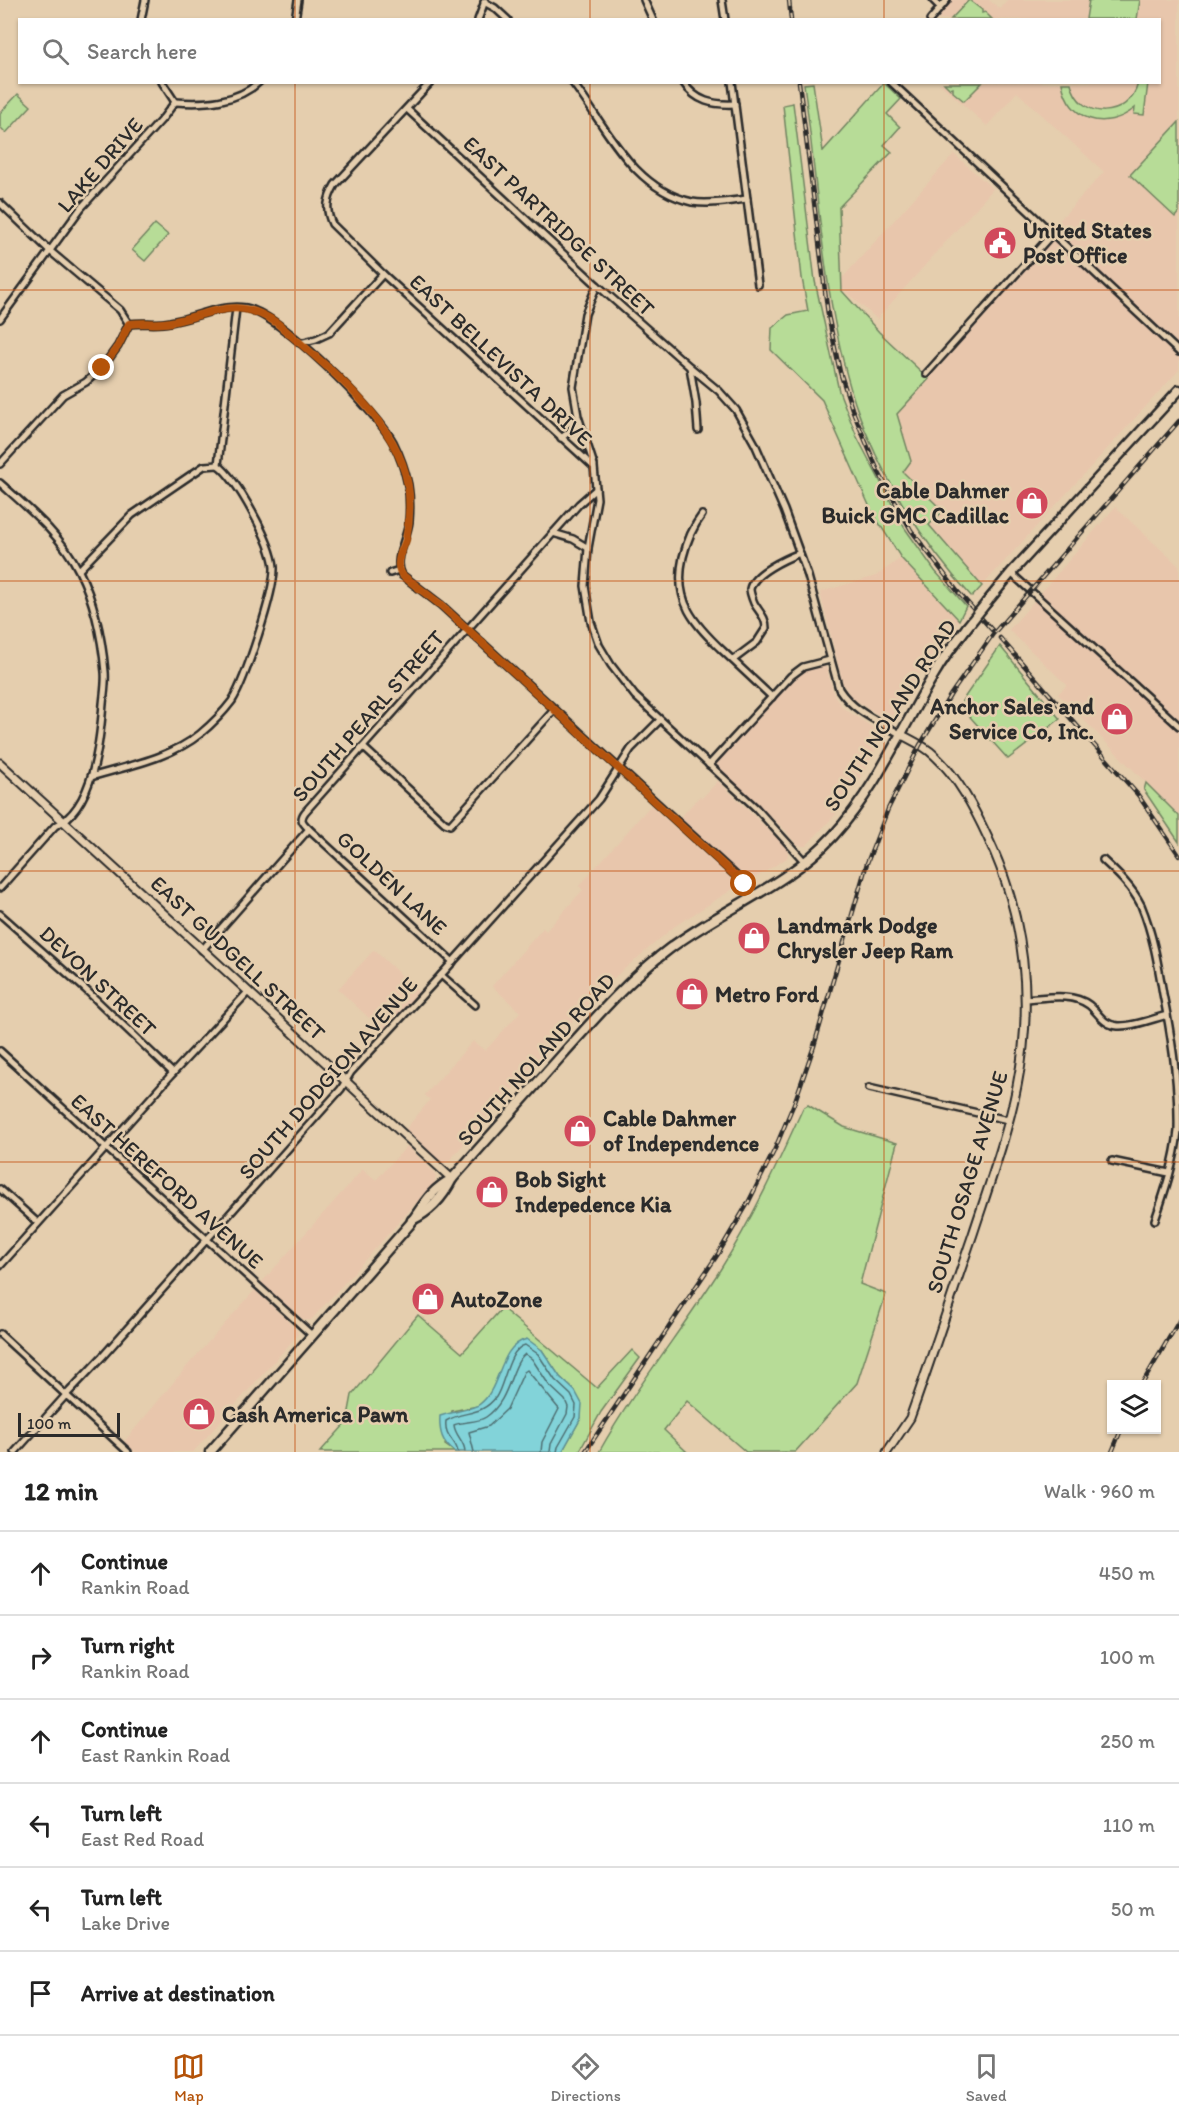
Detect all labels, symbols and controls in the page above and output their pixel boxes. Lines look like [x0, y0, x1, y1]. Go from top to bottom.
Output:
search box [18, 18, 1161, 84]
icon: search [39, 35, 72, 68]
text: Search here [87, 38, 197, 65]
street label: LAKE DRIVE [51, 112, 149, 218]
street label: EAST PARTRIDGE STREET [458, 130, 661, 322]
place label: United States Post Office [1023, 217, 1152, 269]
public building icon: United States Post Office [982, 225, 1018, 261]
street label: EAST BELLEVISTA DRIVE [404, 268, 598, 452]
route end [88, 354, 114, 380]
place label: Cable Dahmer Buick GMC Cadillac [821, 477, 1010, 529]
shop icon: Cable Dahmer Buick GMC Cadillac [1014, 485, 1050, 521]
street label: SOUTH NOLAND ROAD [818, 614, 962, 816]
street label: SOUTH PEARL STREET [286, 624, 450, 808]
place label: Anchor Sales and Service Co, Inc. [929, 693, 1094, 745]
shop icon: Anchor Sales and Service Co, Inc. [1099, 701, 1135, 737]
street label: GOLDEN LANE [331, 825, 453, 941]
street label: EAST GUDGELL STREET [145, 870, 332, 1047]
route start [730, 870, 756, 896]
place label: Landmark Dodge Chrysler Jeep Ram [777, 912, 953, 964]
street label: DEVON STREET [34, 920, 163, 1043]
shop icon: Landmark Dodge Chrysler Jeep Ram [736, 920, 772, 956]
street label: SOUTH NOLAND ROAD [451, 967, 621, 1151]
street label: SOUTH DODGION AVENUE [233, 971, 423, 1185]
shop icon: Metro Ford [674, 976, 710, 1012]
place label: Metro Ford [715, 981, 820, 1008]
street label: SOUTH OSAGE AVENUE [920, 1068, 1014, 1296]
street label: EAST HEREFORD AVENUE [65, 1087, 269, 1275]
place label: Cable Dahmer of Independence [603, 1105, 759, 1157]
shop icon: Cable Dahmer of Independence [562, 1113, 598, 1149]
place label: Bob Sight Indepedence Kia [515, 1166, 672, 1218]
shop icon: Bob Sight Indepedence Kia [474, 1174, 510, 1210]
shop icon: AutoZone [410, 1281, 446, 1317]
place label: AutoZone [450, 1286, 542, 1313]
map controls [1107, 1380, 1161, 1434]
button: layers [1107, 1380, 1161, 1434]
shop icon: Cash America Pawn [181, 1396, 217, 1432]
place label: Cash America Pawn [222, 1401, 409, 1428]
scale bar [18, 1410, 120, 1438]
text: 100 m [27, 1414, 71, 1433]
text: 12 min [24, 1475, 98, 1507]
text: Walk · 960 m [1044, 1479, 1155, 1503]
text: Continue [81, 1548, 168, 1575]
icon: ahead [24, 1557, 57, 1590]
text: 450 m [1099, 1561, 1155, 1585]
text: Rankin Road [81, 1575, 190, 1599]
text: Turn right [81, 1632, 175, 1659]
icon: right [24, 1641, 57, 1674]
text: 100 m [1100, 1645, 1155, 1669]
text: Rankin Road [81, 1659, 190, 1683]
text: Continue [81, 1716, 168, 1743]
icon: ahead [24, 1725, 57, 1758]
text: 250 m [1100, 1729, 1155, 1753]
text: East Rankin Road [81, 1743, 230, 1767]
text: Turn left [81, 1800, 162, 1827]
icon: left [24, 1809, 57, 1842]
text: 110 m [1103, 1813, 1155, 1837]
text: East Red Road [81, 1827, 204, 1851]
text: Turn left [81, 1884, 162, 1911]
icon: left [24, 1893, 57, 1926]
text: 50 m [1111, 1897, 1155, 1921]
text: Lake Drive [81, 1911, 170, 1935]
icon: arrive [24, 1977, 57, 2010]
text: Arrive at destination [81, 1980, 275, 2007]
tab: Map [172, 2050, 205, 2105]
tab: Directions [550, 2050, 621, 2105]
tab: Saved [966, 2050, 1007, 2105]

